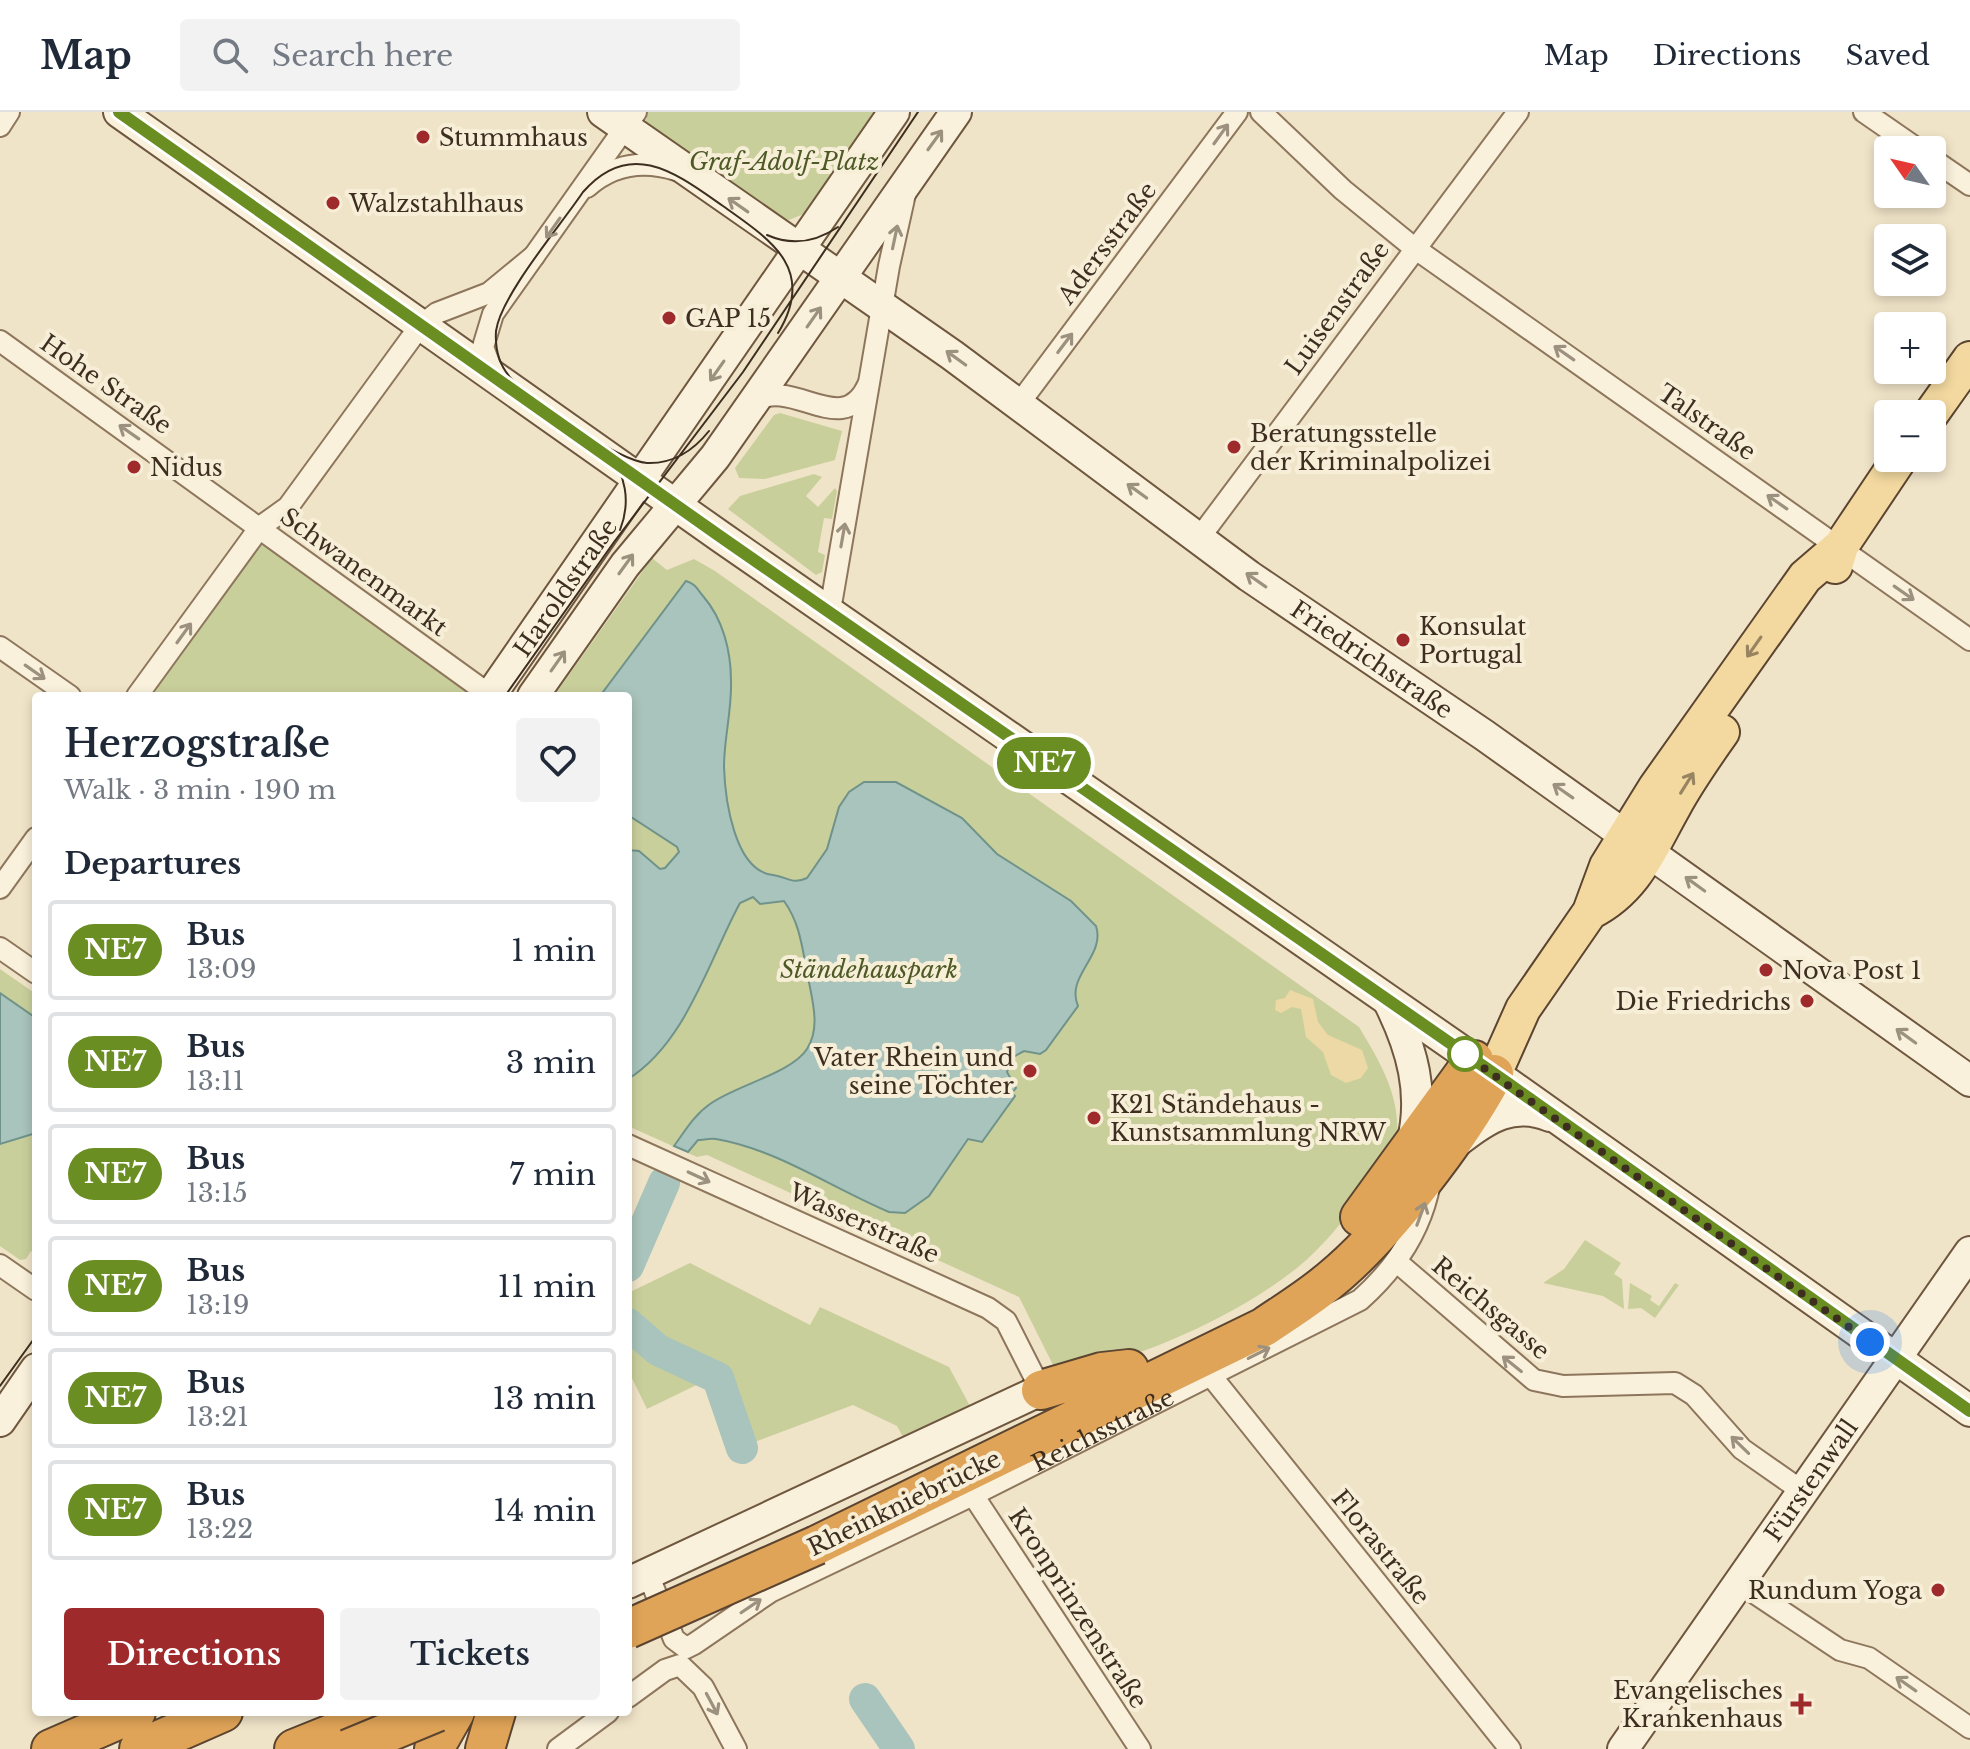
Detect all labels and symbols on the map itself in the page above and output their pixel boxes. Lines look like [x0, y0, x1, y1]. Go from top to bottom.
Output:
place label: Stummhaus [439, 123, 588, 152]
one-way arrow [1213, 124, 1229, 146]
marker: Stummhaus [414, 128, 432, 146]
one-way arrow [927, 130, 944, 152]
north arrow [1874, 136, 1946, 208]
park label: Graf-Adolf-Platz [689, 147, 879, 176]
street label: Adersstraße [1051, 176, 1162, 311]
place label: Walzstahlhaus [348, 189, 524, 218]
marker: Walzstahlhaus [324, 194, 342, 212]
one-way arrow [728, 197, 749, 214]
one-way arrow [545, 217, 561, 239]
one-way arrow [888, 225, 903, 251]
street label: Luisenstraße [1279, 236, 1395, 380]
place label: GAP 15 [685, 304, 771, 333]
one-way arrow [806, 307, 822, 329]
marker: GAP 15 [660, 309, 678, 327]
street label: Hohe Straße [35, 328, 177, 440]
one-way arrow [1057, 332, 1074, 354]
one-way arrow [1553, 345, 1575, 361]
one-way arrow [945, 350, 967, 366]
one-way arrow [709, 359, 725, 381]
street label: Talstraße [1653, 378, 1761, 466]
place label: Beratungsstelle der Kriminalpolizei [1250, 419, 1491, 476]
one-way arrow [118, 424, 140, 440]
marker: Beratungsstelle der Kriminalpolizei [1225, 438, 1243, 456]
place label: Nidus [150, 453, 223, 482]
marker: Nidus [125, 458, 143, 476]
one-way arrow [1127, 483, 1148, 500]
one-way arrow [1767, 494, 1789, 510]
street label: Schwanenmarkt [275, 502, 453, 642]
street label: Haroldstraße [507, 513, 623, 662]
one-way arrow [837, 522, 852, 548]
one-way arrow [618, 554, 635, 575]
one-way arrow [1246, 572, 1268, 588]
one-way arrow [1892, 585, 1914, 601]
street label: Friedrichstraße [1285, 594, 1459, 724]
place label: Konsulat Portugal [1419, 612, 1526, 669]
one-way arrow [175, 623, 192, 644]
marker: Konsulat Portugal [1394, 631, 1412, 649]
one-way arrow [1746, 635, 1762, 657]
one-way arrow [550, 651, 566, 673]
one-way arrow [24, 664, 46, 680]
line badge: NE7 [998, 737, 1090, 789]
one-way arrow [1680, 772, 1696, 795]
one-way arrow [1552, 783, 1574, 799]
one-way arrow [1685, 876, 1706, 893]
park label: Ständehauspark [780, 955, 958, 984]
place label: Nova Post 1 [1782, 956, 1921, 985]
marker: Nova Post 1 [1757, 961, 1775, 979]
place label: Die Friedrichs [1616, 987, 1791, 1016]
marker: Die Friedrichs [1798, 992, 1816, 1010]
one-way arrow [1896, 1028, 1917, 1045]
unlabelled marker [1448, 1037, 1482, 1071]
place label: Vater Rhein und seine Töchter [813, 1043, 1015, 1100]
marker: Vater Rhein und seine Töchter [1021, 1062, 1039, 1080]
place label: K21 Ständehaus - Kunstsammlung NRW [1110, 1090, 1387, 1147]
marker: K21 Ständehaus - Kunstsammlung NRW [1085, 1109, 1103, 1127]
one-way arrow [687, 1170, 711, 1185]
street label: Wasserstraße [784, 1177, 944, 1269]
one-way arrow [1415, 1202, 1430, 1227]
street label: Reichsgasse [1426, 1251, 1556, 1365]
your location [1850, 1322, 1890, 1362]
one-way arrow [1247, 1345, 1271, 1360]
one-way arrow [1502, 1355, 1523, 1373]
street label: Reichsstraße [1026, 1382, 1179, 1478]
street label: Fürstenwall [1758, 1413, 1864, 1547]
one-way arrow [1730, 1436, 1750, 1455]
street label: Rheinkniebrücke [803, 1444, 1005, 1562]
street label: Florastraße [1326, 1484, 1436, 1610]
street label: Kronprinzenstraße [1002, 1502, 1154, 1714]
place label: Rundum Yoga [1748, 1576, 1923, 1605]
marker: Rundum Yoga [1929, 1581, 1947, 1599]
one-way arrow [739, 1597, 761, 1614]
place label: Evangelisches Krankenhaus [1613, 1676, 1783, 1733]
one-way arrow [1895, 1676, 1917, 1692]
one-way arrow [705, 1691, 721, 1715]
marker: Evangelisches Krankenhaus [1790, 1693, 1812, 1715]

